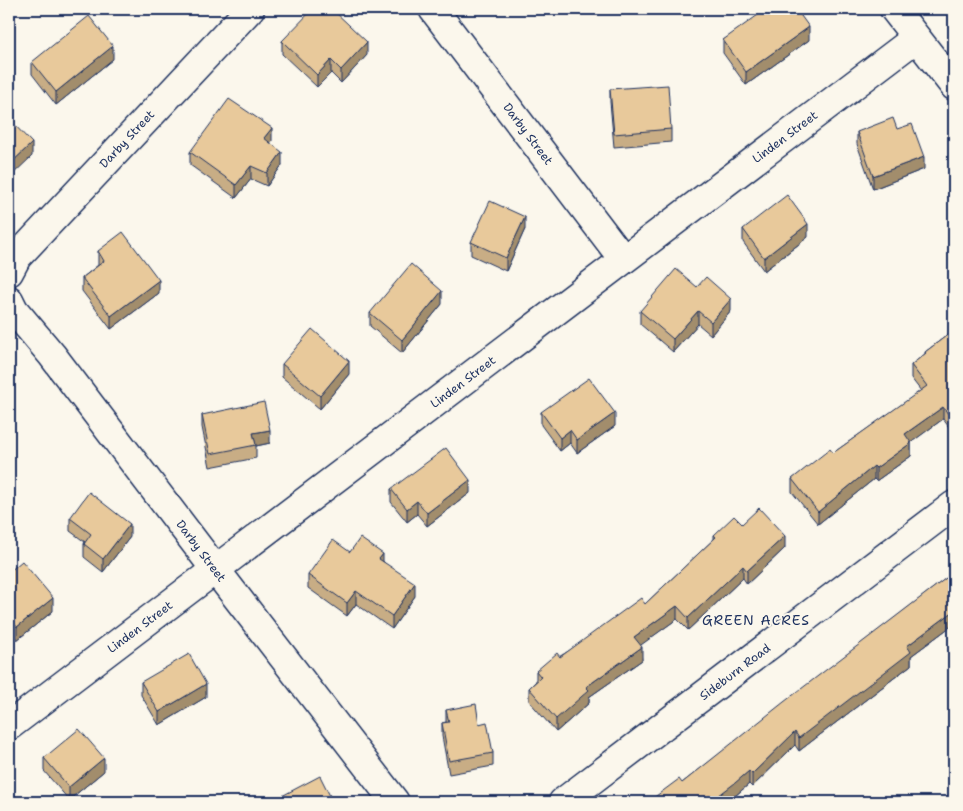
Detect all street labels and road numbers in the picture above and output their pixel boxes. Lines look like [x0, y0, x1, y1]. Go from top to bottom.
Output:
street label: Darby Street [499, 100, 557, 168]
street label: Darby Street [96, 107, 158, 171]
street label: Linden Street [749, 107, 821, 167]
street label: Linden Street [427, 352, 499, 412]
street label: Darby Street [172, 517, 230, 585]
street label: Linden Street [104, 597, 176, 657]
street label: Sideburn Road [696, 640, 774, 704]

